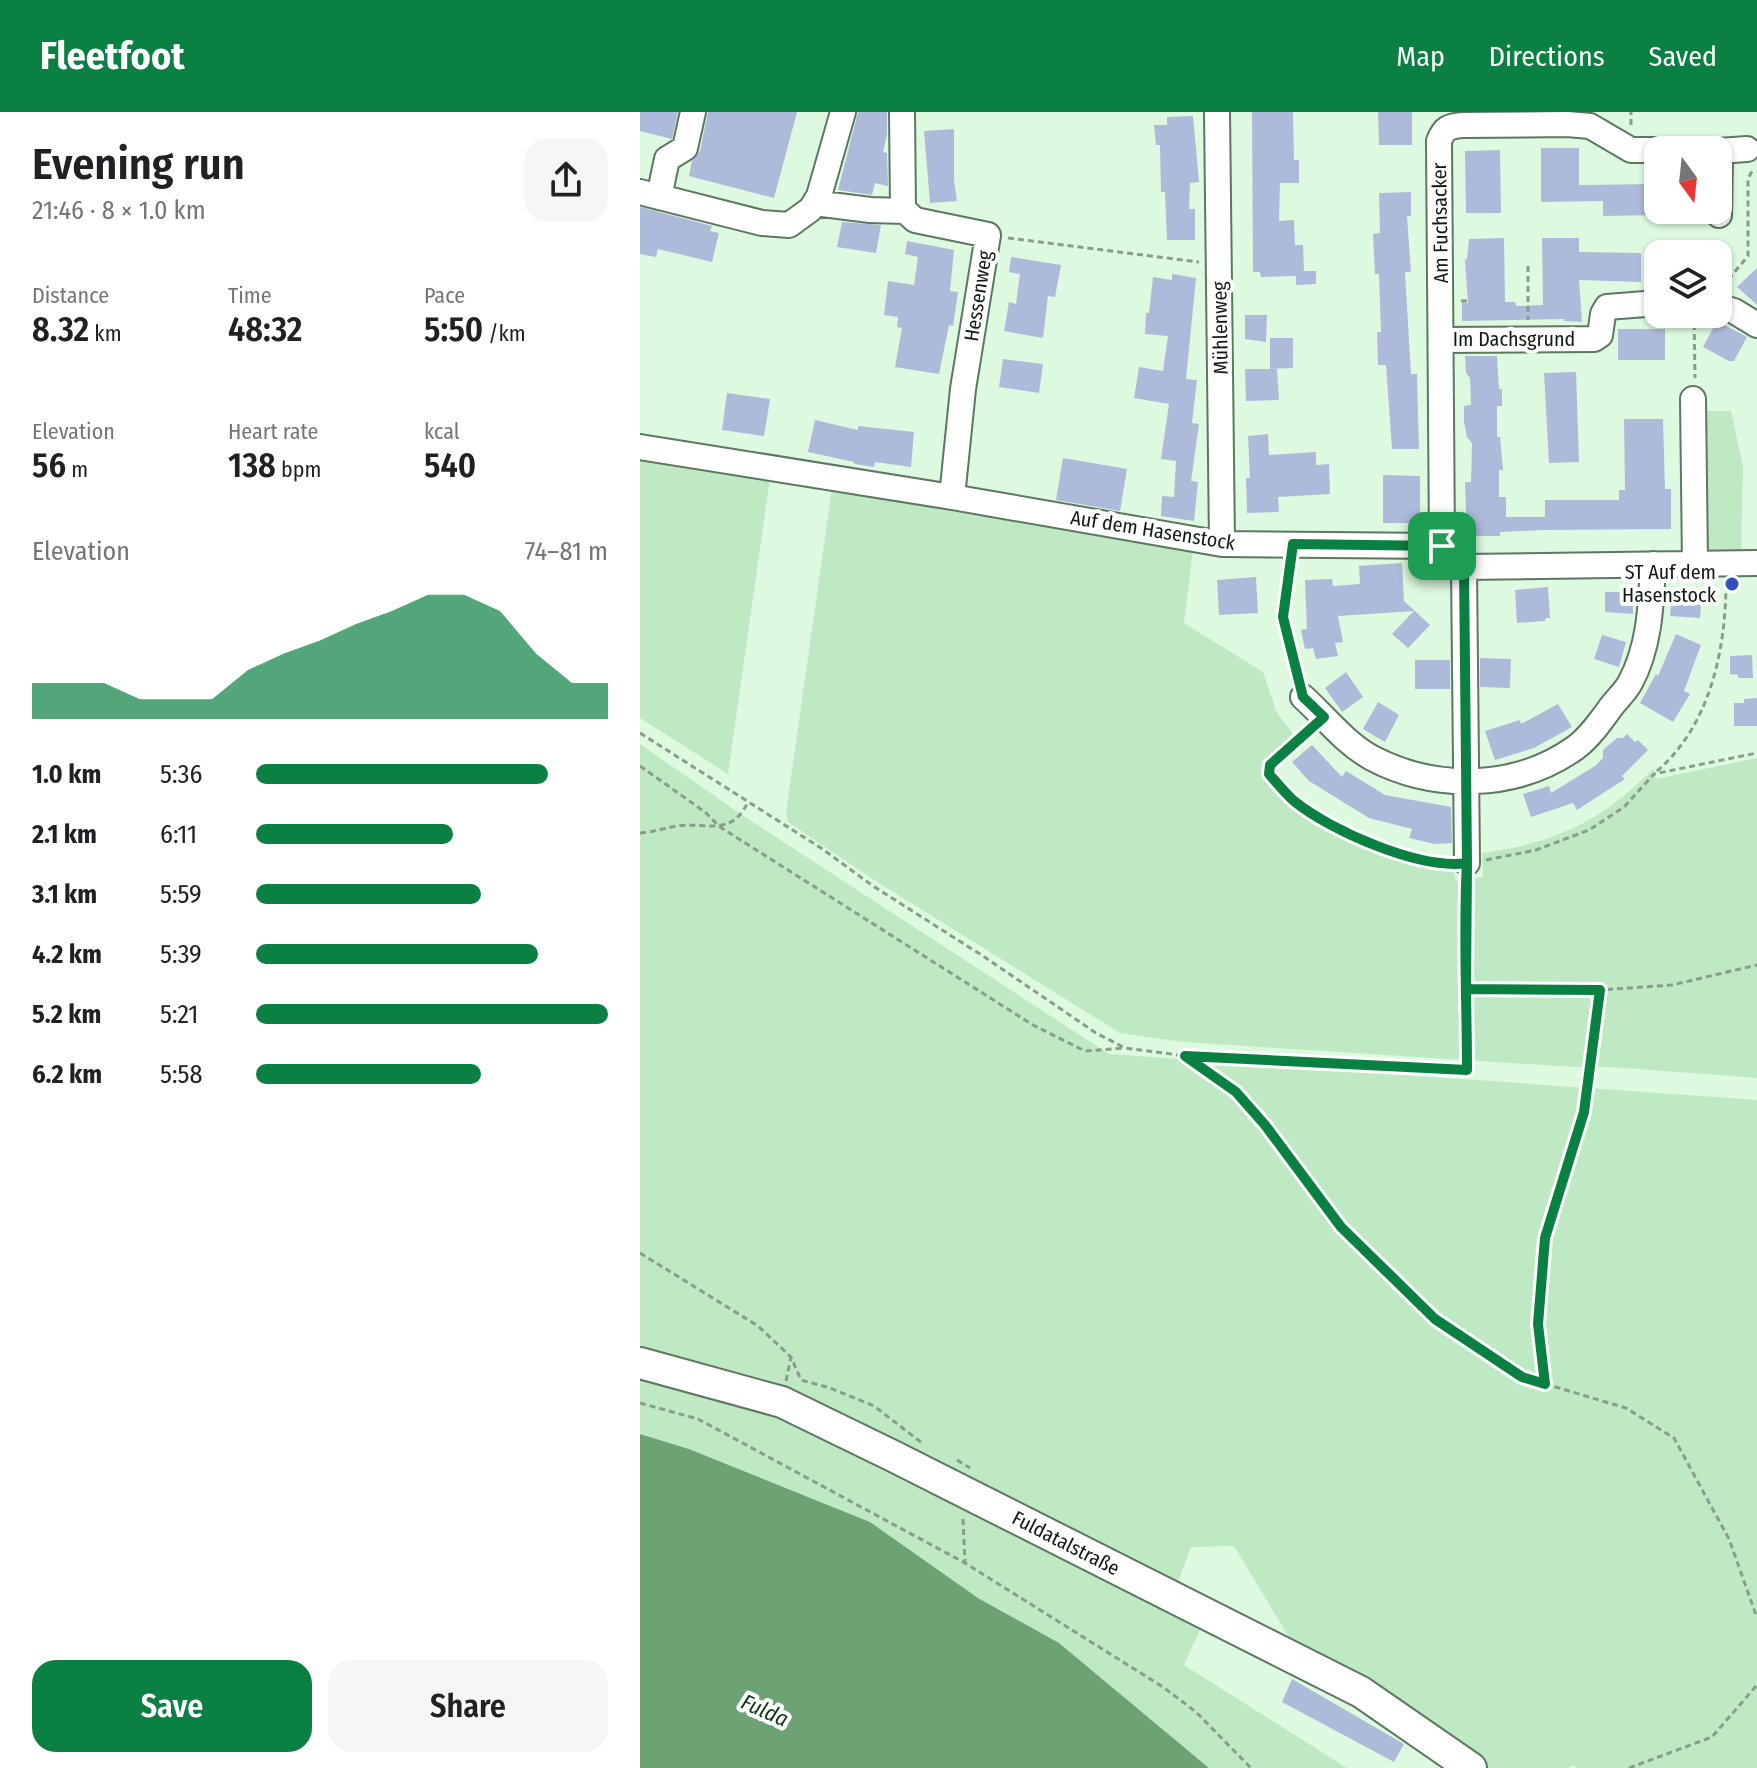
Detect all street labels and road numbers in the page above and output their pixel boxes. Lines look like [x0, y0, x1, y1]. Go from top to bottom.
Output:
street label: Am Fuchsacker [1427, 162, 1453, 284]
street label: Hessenweg [959, 248, 997, 343]
street label: Mühlenweg [1207, 281, 1233, 375]
street label: Im Dachsgrund [1453, 327, 1575, 351]
street label: Auf dem Hasenstock [1069, 505, 1238, 555]
street label: Fuldatalstraße [1008, 1506, 1124, 1580]

